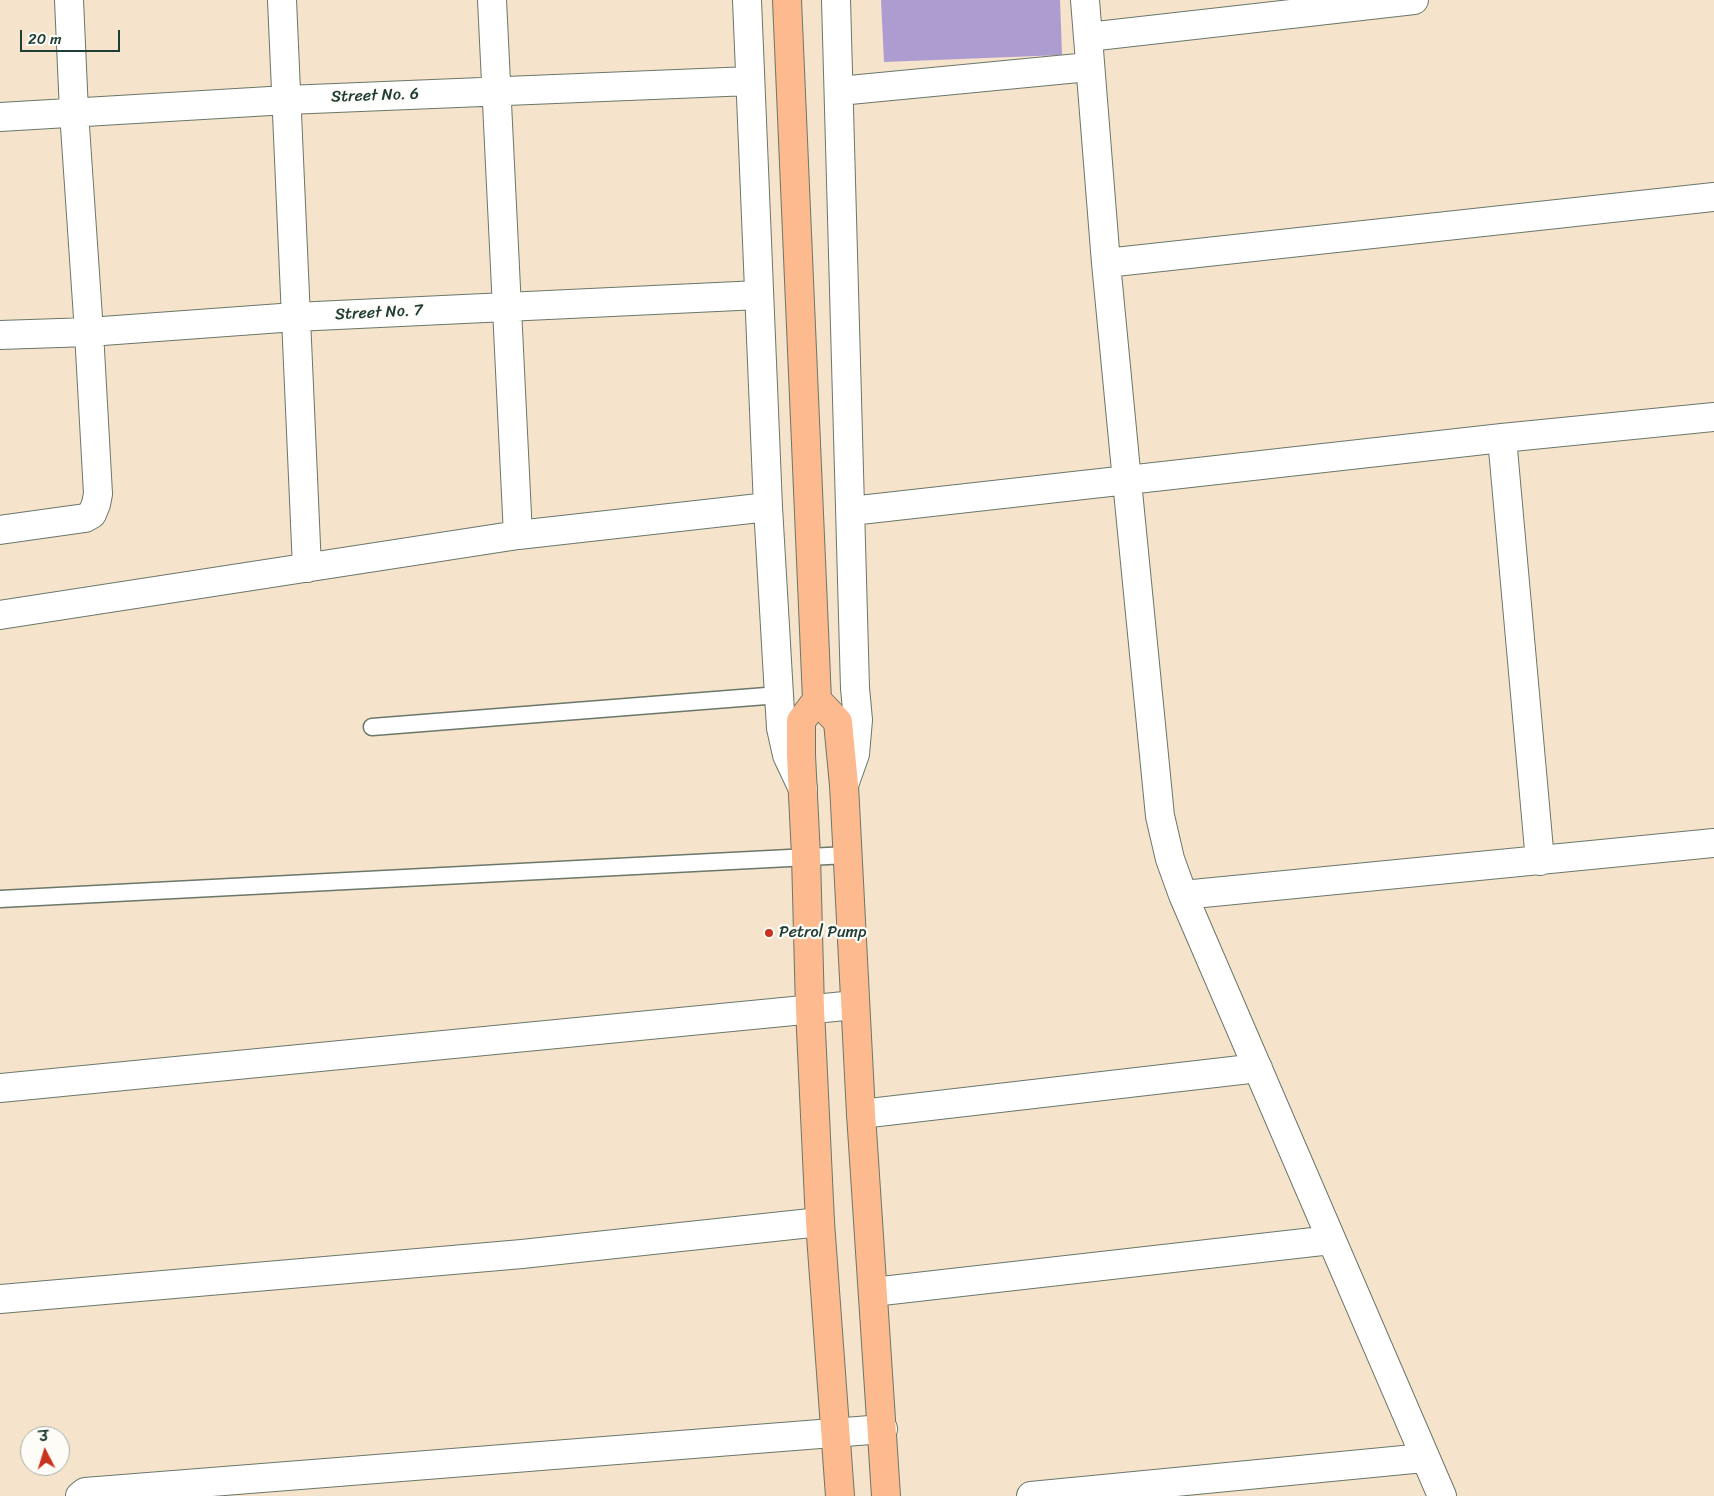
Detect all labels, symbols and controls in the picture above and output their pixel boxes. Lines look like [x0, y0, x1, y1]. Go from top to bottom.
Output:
scale bar [22, 20, 122, 52]
text: 20 m [28, 26, 62, 52]
street label: Street No. 6 [331, 85, 419, 107]
street label: Street No. 7 [335, 301, 423, 325]
place label: Petrol Pump [779, 923, 866, 943]
marker: Petrol Pump [763, 927, 775, 939]
text: उ [38, 1424, 49, 1449]
north arrow [20, 1426, 70, 1476]

